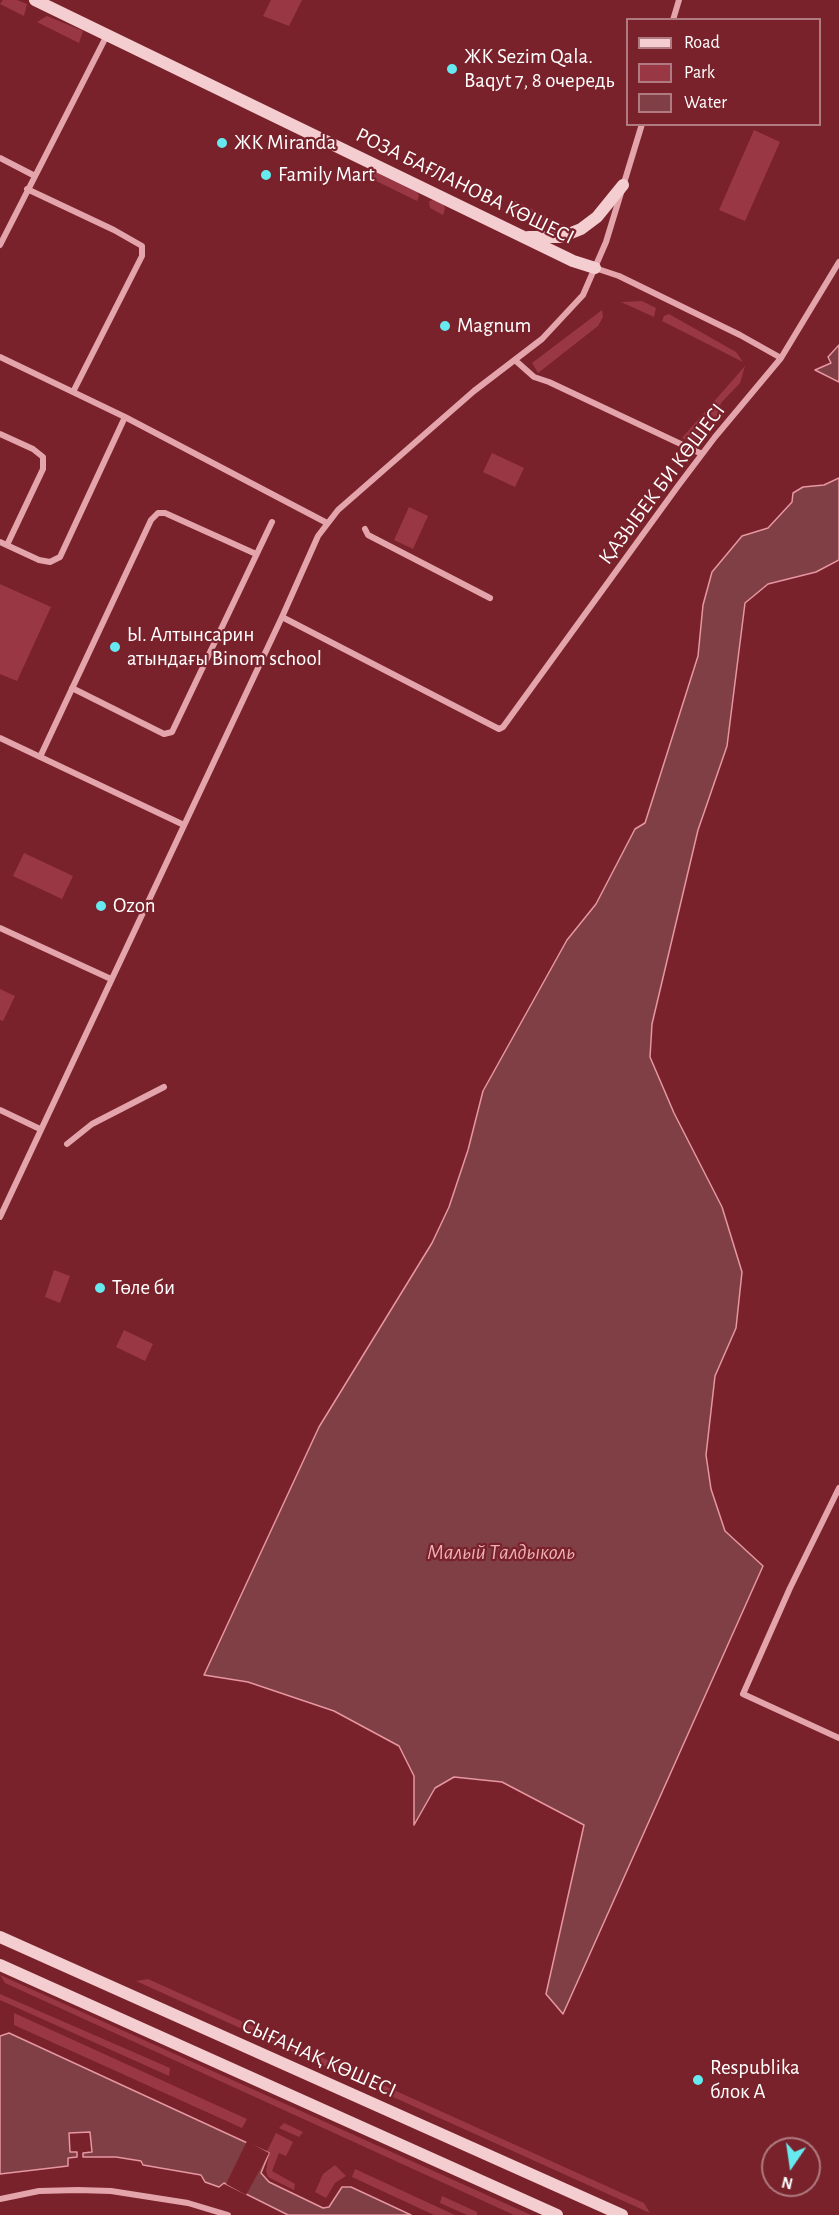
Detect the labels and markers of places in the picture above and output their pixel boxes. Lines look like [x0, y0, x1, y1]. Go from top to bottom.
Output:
place label: ЖК Sezim Qala. Baqyt 7, 8 очередь [464, 44, 614, 94]
marker: ЖК Sezim Qala. Baqyt 7, 8 очередь [445, 62, 459, 76]
place label: ЖК Miranda [234, 130, 336, 156]
marker: ЖК Miranda [215, 136, 229, 150]
place label: Family Mart [278, 162, 375, 188]
marker: Family Mart [259, 168, 273, 182]
place label: Magnum [457, 313, 531, 339]
marker: Magnum [438, 319, 452, 333]
place label: Ы. Алтынсарин атындағы Binom school [127, 622, 322, 672]
marker: Ы. Алтынсарин атындағы Binom school [108, 640, 122, 654]
place label: Ozon [113, 893, 156, 919]
marker: Ozon [94, 899, 108, 913]
place label: Төле би [112, 1275, 175, 1301]
marker: Төле би [93, 1281, 107, 1295]
place label: Respublika блок А [710, 2055, 800, 2105]
marker: Respublika блок А [691, 2073, 705, 2087]

